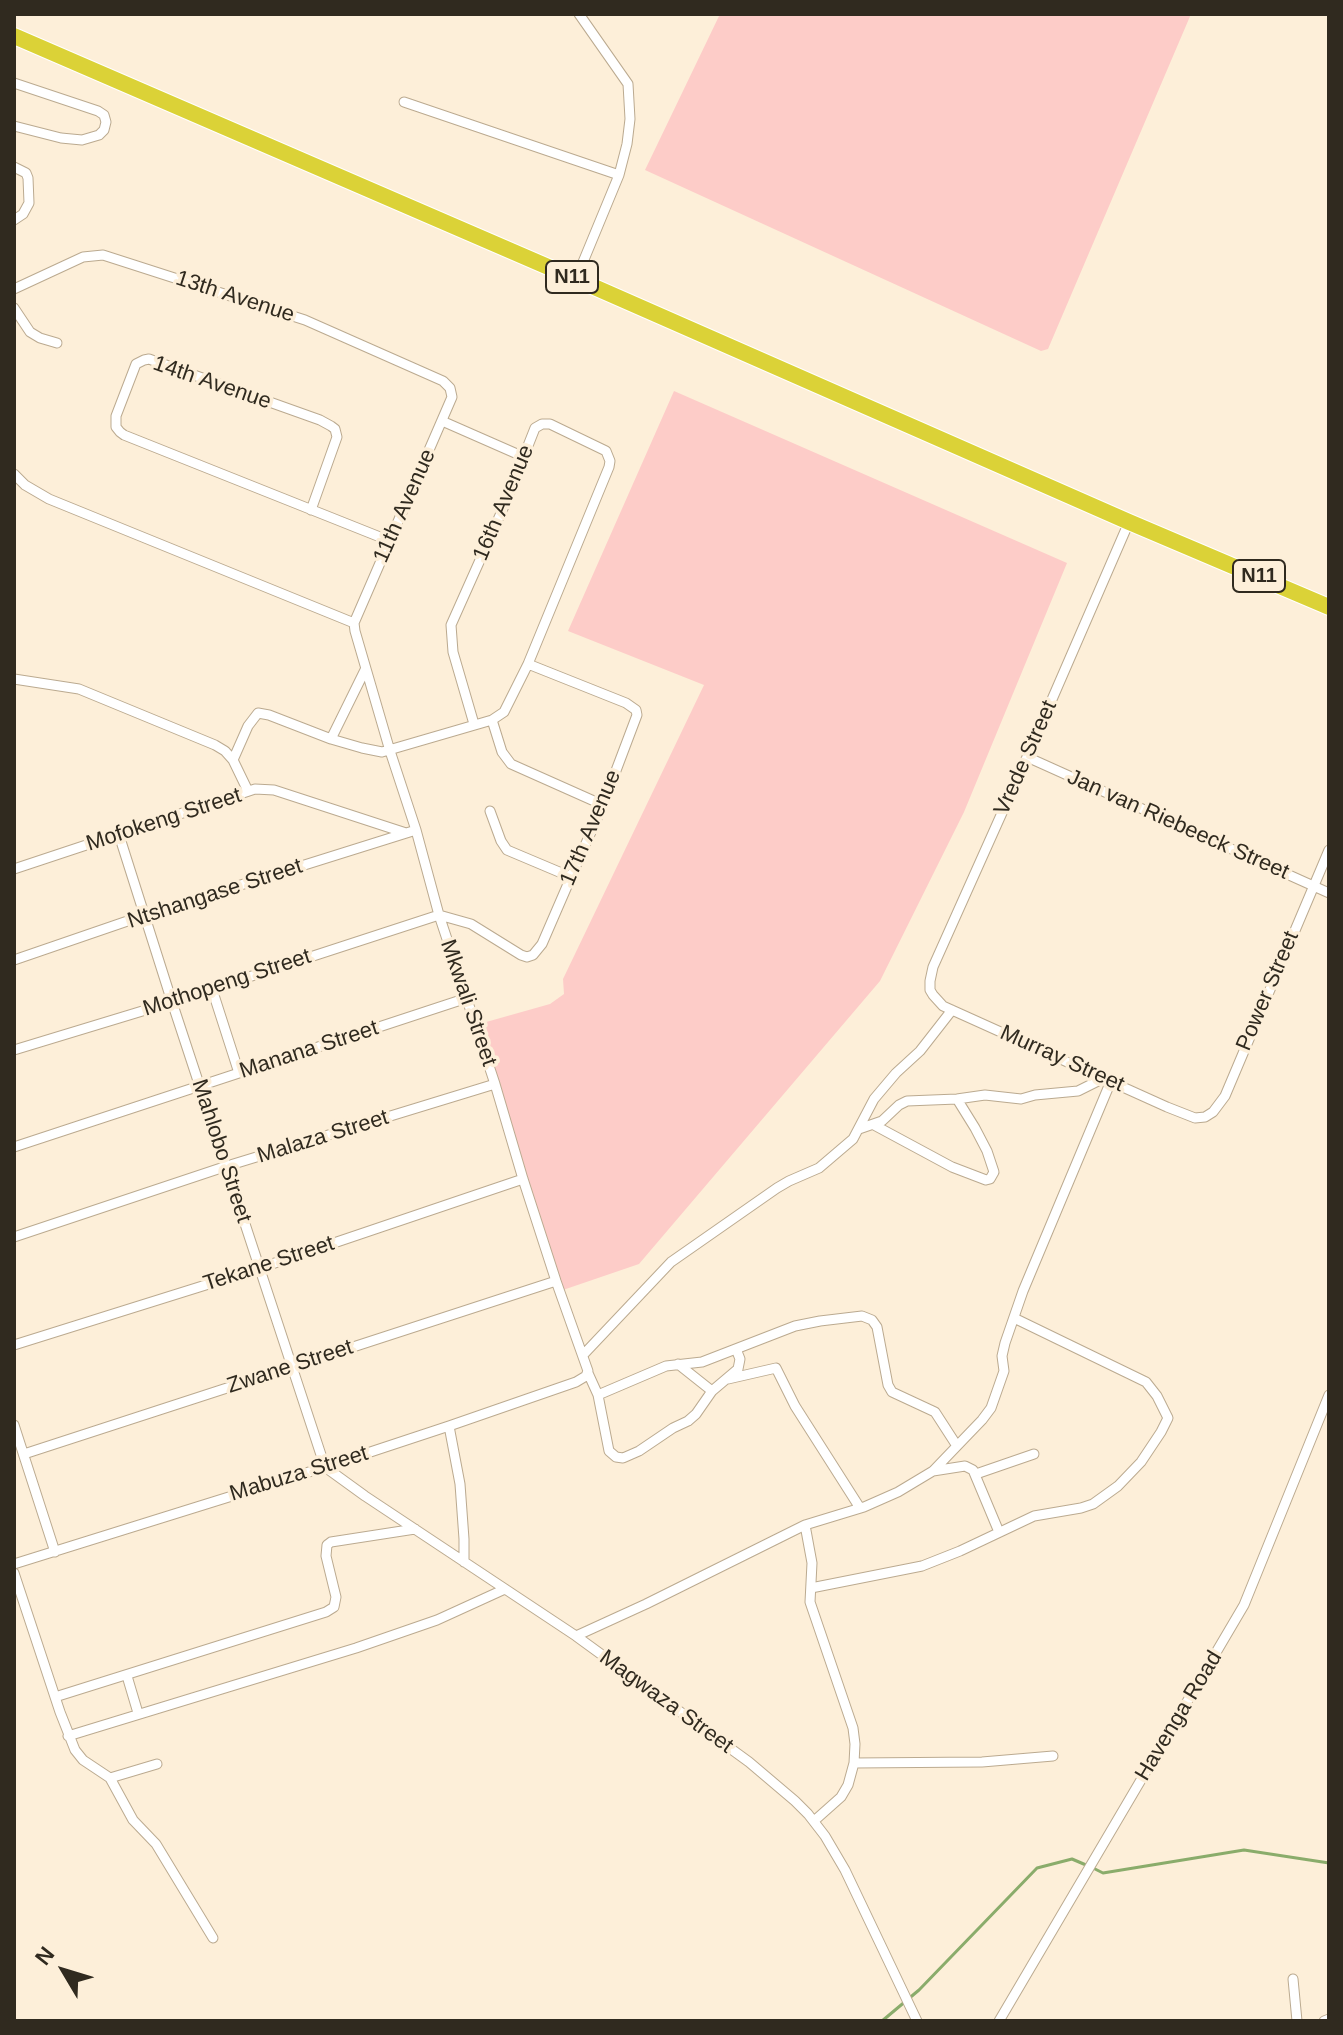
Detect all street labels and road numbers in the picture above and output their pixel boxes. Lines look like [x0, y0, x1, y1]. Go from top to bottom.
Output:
road number: N11 [546, 261, 598, 293]
street label: 13th Avenue [172, 265, 298, 329]
street label: 14th Avenue [149, 350, 275, 416]
street label: 16th Avenue [468, 441, 540, 565]
street label: 11th Avenue [368, 445, 442, 567]
road number: N11 [1233, 560, 1285, 592]
street label: Vrede Street [989, 697, 1063, 819]
street label: Jan van Riebeeck Street [1063, 764, 1293, 886]
street label: 17th Avenue [555, 766, 627, 890]
street label: Mofokeng Street [83, 783, 245, 857]
street label: Ntshangase Street [124, 853, 306, 935]
street label: Power Street [1231, 927, 1305, 1055]
street label: Mkwali Street [434, 936, 502, 1070]
street label: Mothopeng Street [140, 943, 314, 1023]
street label: Manana Street [236, 1015, 382, 1085]
street label: Murray Street [996, 1020, 1128, 1098]
street label: Mahlobo Street [185, 1076, 257, 1226]
street label: Malaza Street [254, 1105, 392, 1169]
street label: Tekane Street [200, 1230, 338, 1298]
street label: Zwane Street [224, 1334, 356, 1400]
street label: Mabuza Street [227, 1440, 371, 1508]
street label: Magwaza Street [594, 1645, 738, 1759]
street label: Havenga Road [1130, 1646, 1228, 1786]

